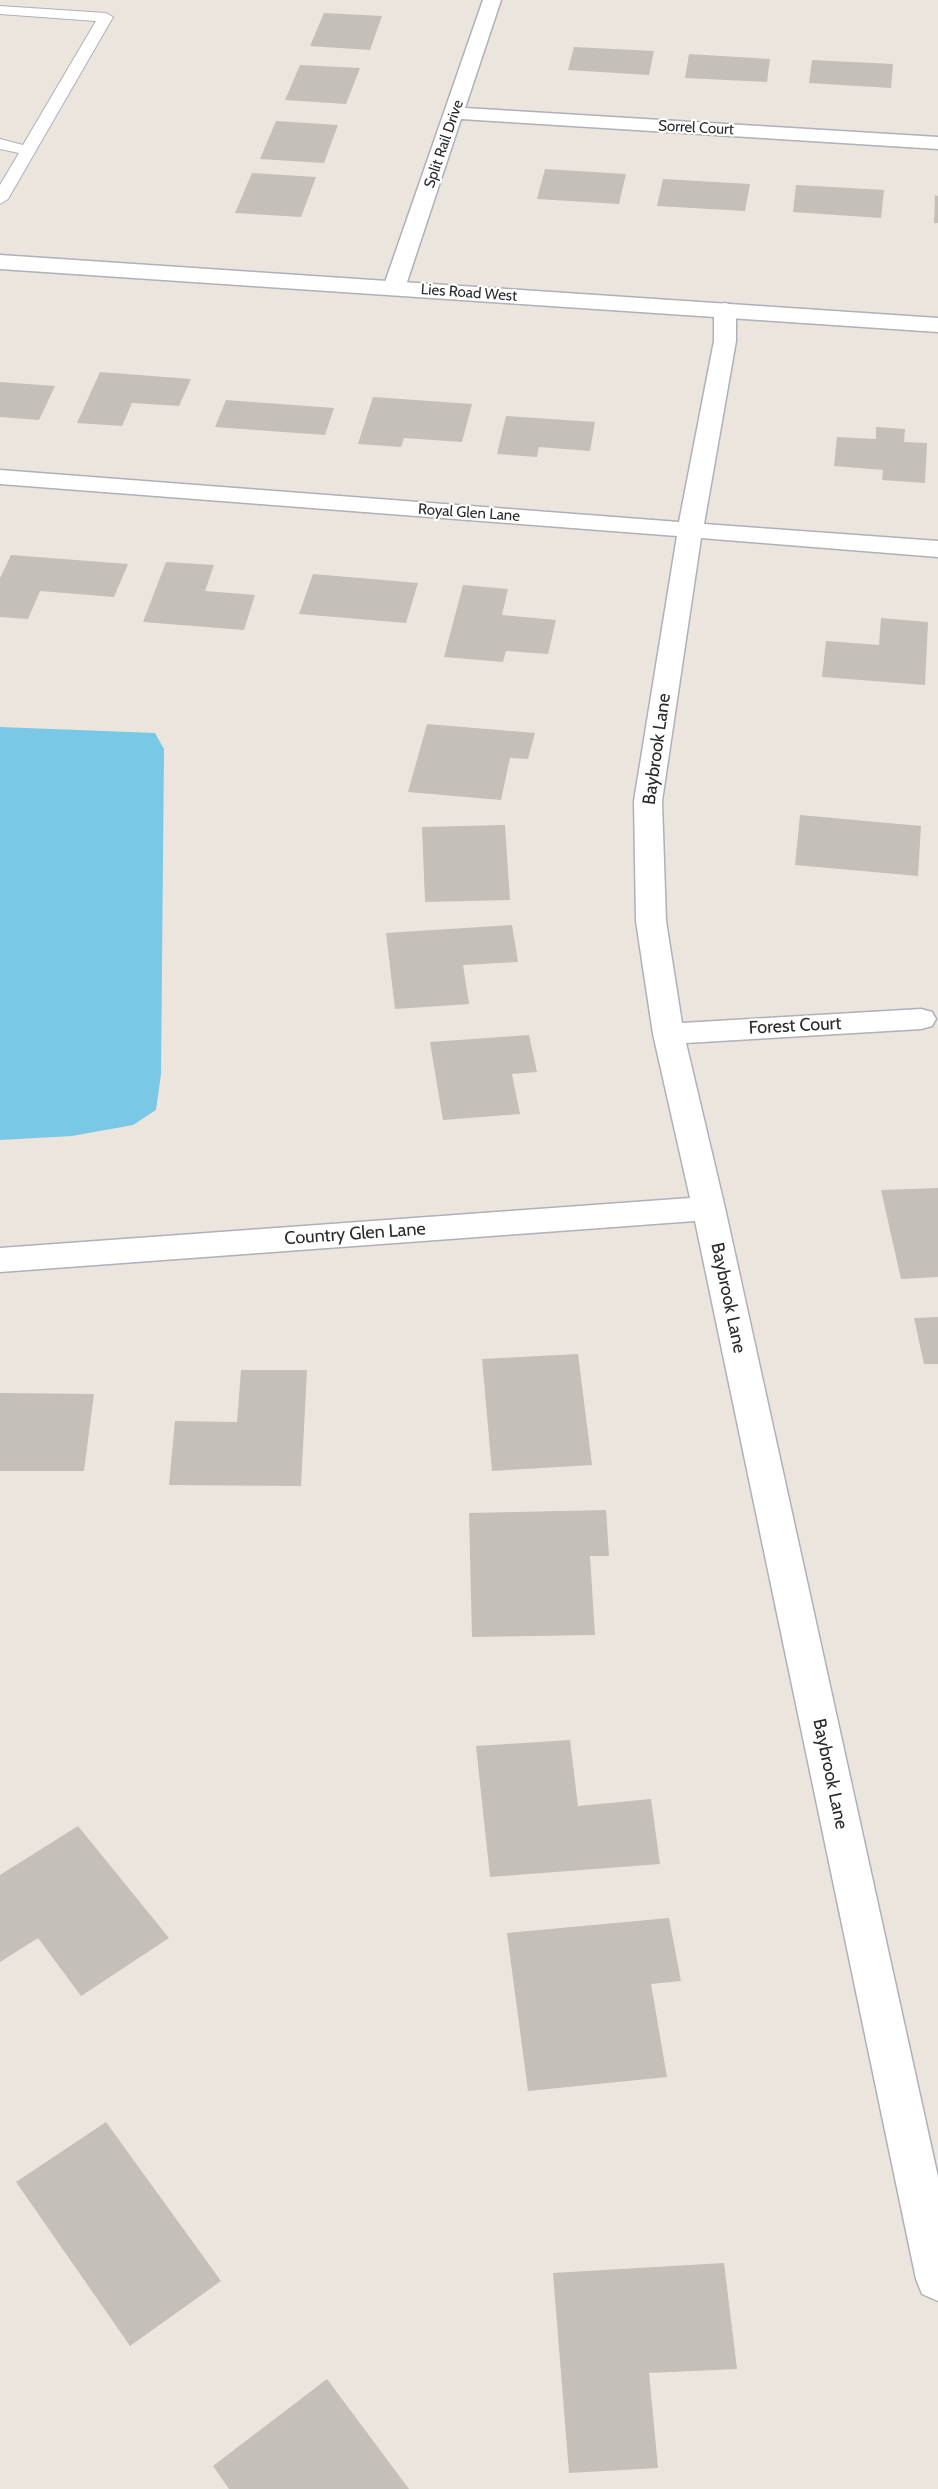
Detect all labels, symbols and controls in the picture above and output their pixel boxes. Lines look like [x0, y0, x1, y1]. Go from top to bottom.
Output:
street label: Split Rail Drive [421, 98, 467, 190]
street label: Sorrel Court [658, 117, 734, 139]
street label: Lies Road West [420, 281, 518, 305]
street label: Royal Glen Lane [417, 500, 521, 526]
street label: Baybrook Lane [638, 692, 676, 806]
street label: Forest Court [748, 1013, 842, 1039]
street label: Country Glen Lane [284, 1218, 426, 1250]
street label: Baybrook Lane [706, 1241, 750, 1355]
street label: Baybrook Lane [808, 1717, 852, 1831]

